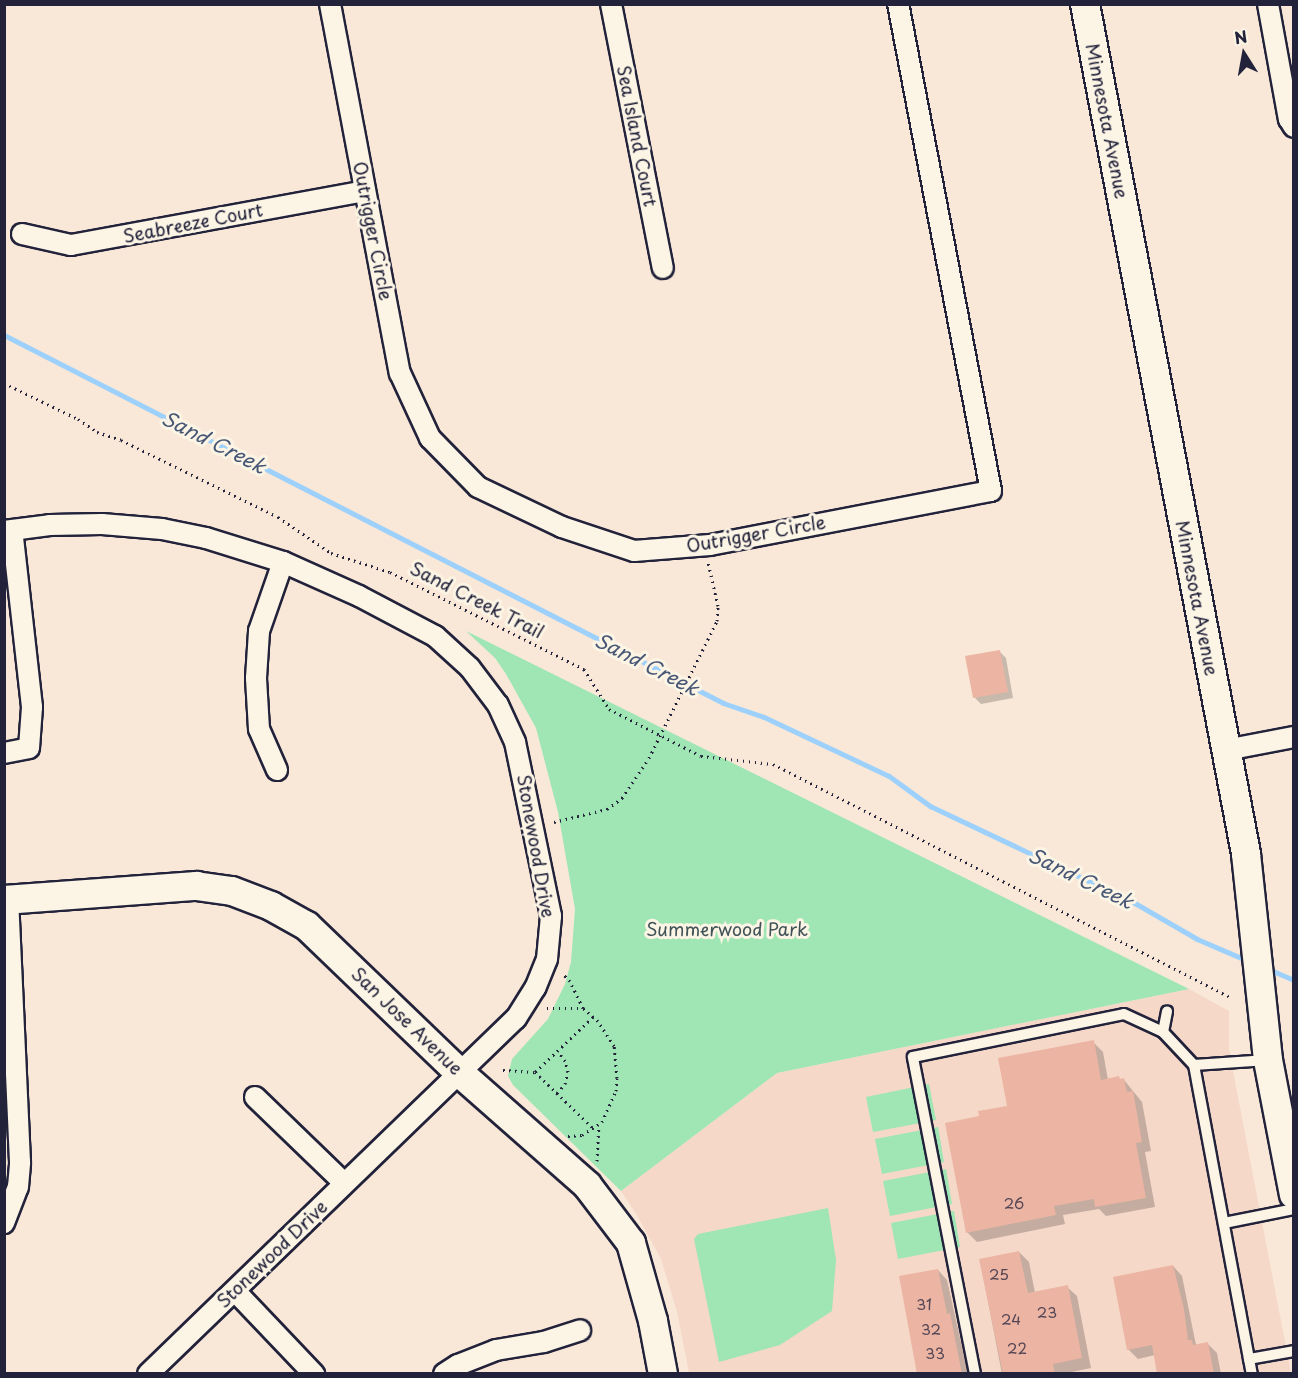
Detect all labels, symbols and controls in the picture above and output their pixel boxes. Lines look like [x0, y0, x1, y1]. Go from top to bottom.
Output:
text: N [1232, 23, 1249, 49]
north arrow [1214, 24, 1274, 84]
street label: Minnesota Avenue [1081, 41, 1133, 201]
street label: Sea Island Court [613, 63, 661, 209]
street label: Outrigger Circle [349, 160, 397, 302]
street label: Seabreeze Court [121, 199, 265, 247]
water label: Sand Creek [157, 405, 271, 479]
street label: Outrigger Circle [685, 511, 827, 557]
street label: Minnesota Avenue [1171, 518, 1223, 678]
street label: Sand Creek Trail [406, 556, 548, 644]
water label: Sand Creek [590, 627, 704, 701]
street label: Stonewood Drive [513, 772, 559, 920]
water label: Sand Creek [1024, 842, 1138, 914]
park label: Summerwood Park [646, 918, 808, 940]
street label: San Jose Avenue [348, 963, 466, 1079]
house number: 26 [1004, 1194, 1024, 1212]
street label: Stonewood Drive [212, 1196, 332, 1312]
house number: 25 [989, 1265, 1009, 1283]
house number: 31 [916, 1295, 932, 1313]
house number: 23 [1037, 1303, 1057, 1321]
house number: 24 [1001, 1310, 1021, 1328]
house number: 32 [921, 1320, 941, 1338]
house number: 22 [1007, 1339, 1027, 1357]
house number: 33 [925, 1344, 945, 1362]

